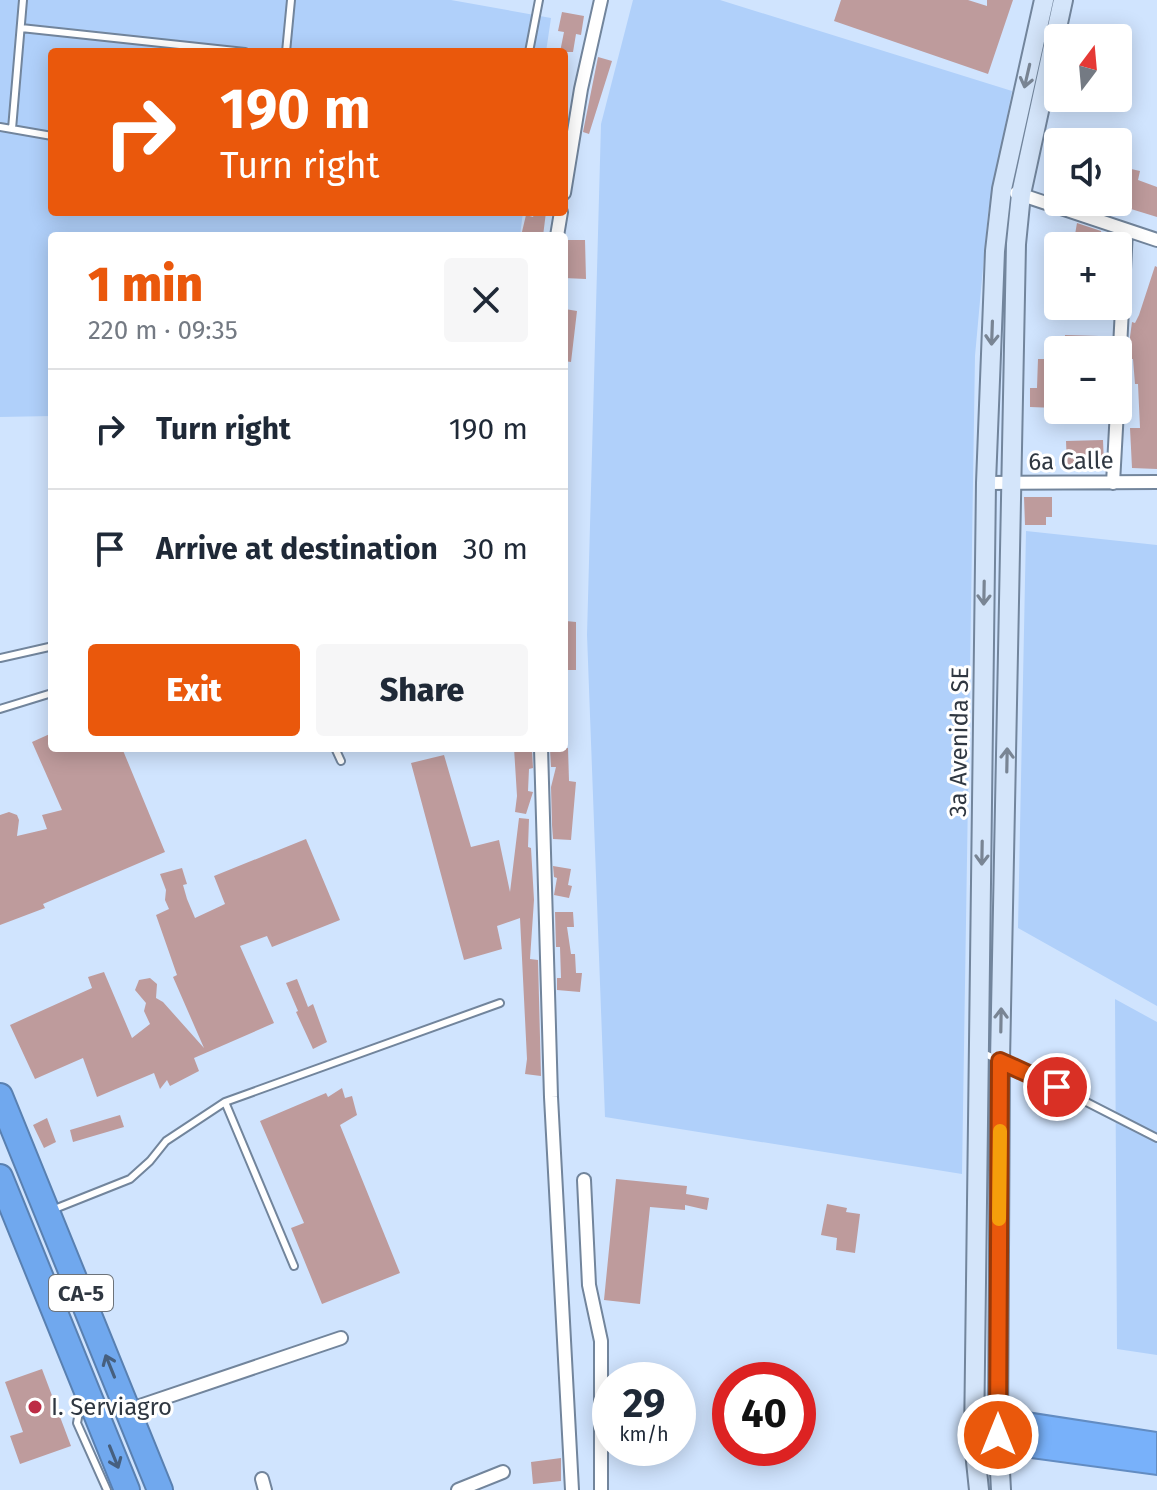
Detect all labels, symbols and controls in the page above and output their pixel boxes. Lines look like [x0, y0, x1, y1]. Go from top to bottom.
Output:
north arrow [1044, 24, 1132, 112]
map controls [1044, 24, 1132, 424]
one-way arrow [1019, 63, 1034, 88]
text: 190 m [220, 76, 371, 143]
icon: right [88, 80, 192, 184]
button: sound [1044, 128, 1132, 216]
text: Turn right [220, 144, 380, 188]
button: + [1044, 232, 1132, 320]
text: 1 min [88, 256, 203, 314]
button: close [444, 258, 528, 342]
text: 220 m · 09:35 [88, 315, 238, 346]
one-way arrow [984, 319, 999, 346]
button: − [1044, 336, 1132, 424]
icon: right [88, 407, 132, 451]
text: Turn right [156, 411, 291, 447]
text: 190 m [449, 411, 528, 447]
street label: 6a Calle [1028, 446, 1114, 476]
icon: arrive [88, 527, 132, 571]
text: Arrive at destination [156, 531, 438, 567]
text: 30 m [463, 531, 528, 567]
one-way arrow [976, 579, 992, 606]
button: Exit [88, 644, 300, 736]
button: Share [316, 644, 528, 736]
street label: 3a Avenida SE [944, 667, 974, 817]
one-way arrow [999, 747, 1014, 774]
one-way arrow [974, 839, 989, 866]
one-way arrow [994, 1007, 1009, 1034]
pin [1023, 1053, 1091, 1121]
icon: arrive [1035, 1065, 1079, 1109]
road number: CA-5 [49, 1275, 113, 1311]
one-way arrow [102, 1354, 117, 1379]
speed limit sign: 40 [712, 1362, 816, 1466]
text: 29 [623, 1380, 665, 1428]
place label: I. Serviagro [51, 1393, 172, 1421]
position arrow [956, 1393, 1040, 1477]
marker: I. Serviagro [26, 1398, 44, 1416]
text: km/h [619, 1422, 669, 1446]
one-way arrow [107, 1444, 122, 1469]

